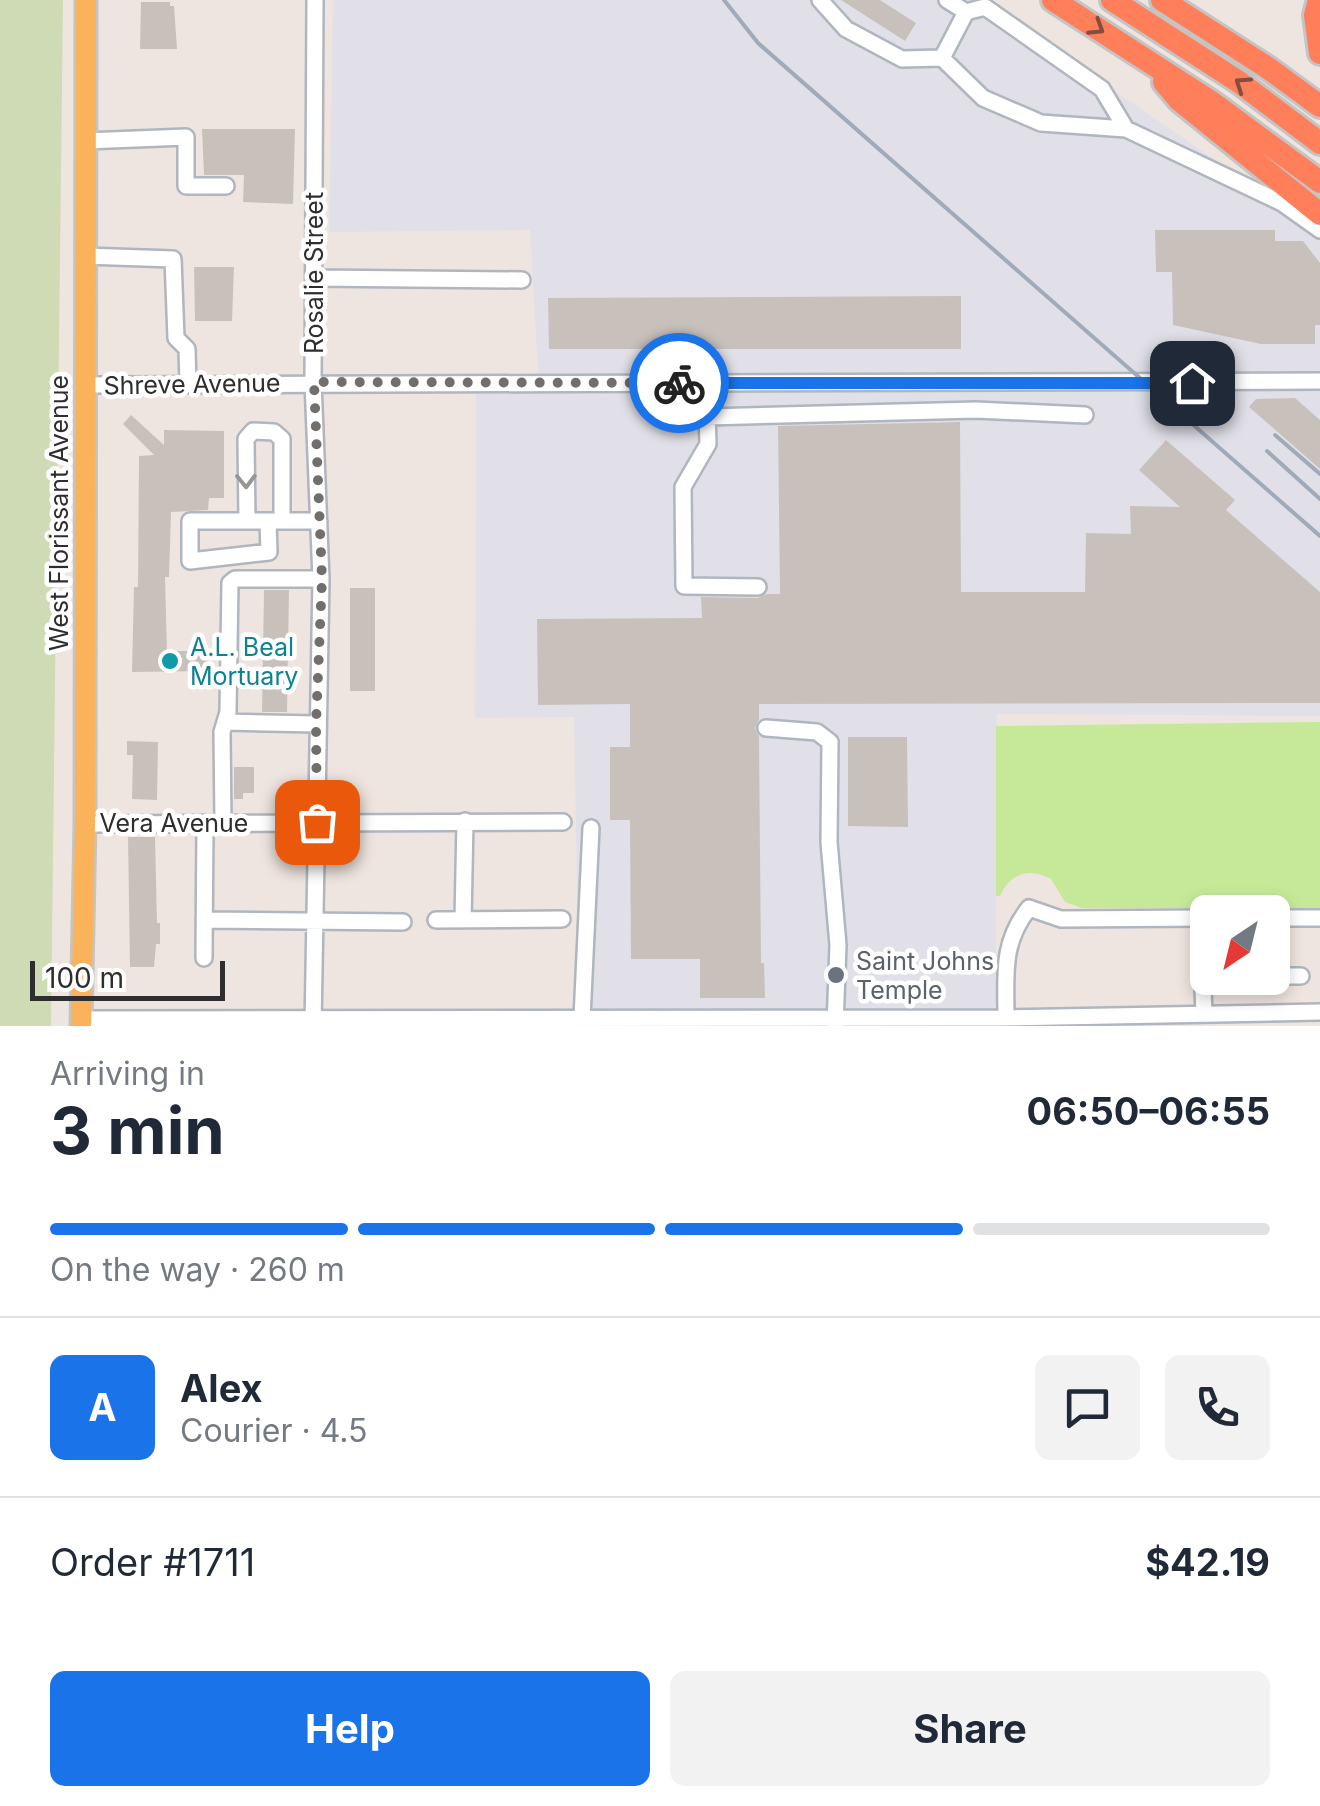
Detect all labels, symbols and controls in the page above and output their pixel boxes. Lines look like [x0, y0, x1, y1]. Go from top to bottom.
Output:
one-way arrow [1087, 16, 1105, 35]
one-way arrow [1234, 78, 1252, 97]
street label: Rosalie Street [299, 192, 329, 354]
courier [629, 333, 729, 433]
pin [1150, 341, 1235, 426]
icon: bike [652, 356, 707, 411]
icon: home [1165, 356, 1220, 411]
street label: Shreve Avenue [103, 367, 281, 401]
street label: West Florissant Avenue [44, 375, 74, 651]
one-way arrow [236, 473, 257, 489]
place label: A.L. Beal Mortuary [190, 632, 298, 691]
marker: A.L. Beal Mortuary [159, 650, 181, 672]
pin [275, 780, 360, 865]
icon: bag [290, 795, 345, 850]
street label: Vera Avenue [100, 808, 248, 838]
north arrow [1190, 895, 1290, 995]
map controls [1190, 895, 1290, 995]
place label: Saint Johns Temple [856, 946, 994, 1005]
scale bar [30, 956, 225, 1000]
text: 100 m [45, 961, 124, 995]
marker: Saint Johns Temple [825, 964, 847, 986]
text: Arriving in [50, 1054, 205, 1093]
text: 06:50–06:55 [1027, 1088, 1270, 1134]
text: 3 min [50, 1091, 225, 1170]
text: On the way · 260 m [50, 1250, 345, 1289]
button: chat [1035, 1355, 1140, 1460]
button: phone [1165, 1355, 1270, 1460]
text: Alex [180, 1365, 263, 1411]
text: A [88, 1384, 117, 1430]
text: Courier · 4.5 [180, 1411, 368, 1450]
text: Order #1711 [50, 1539, 255, 1585]
text: $42.19 [1145, 1539, 1270, 1585]
button: Help [50, 1671, 650, 1786]
button: Share [670, 1671, 1270, 1786]

